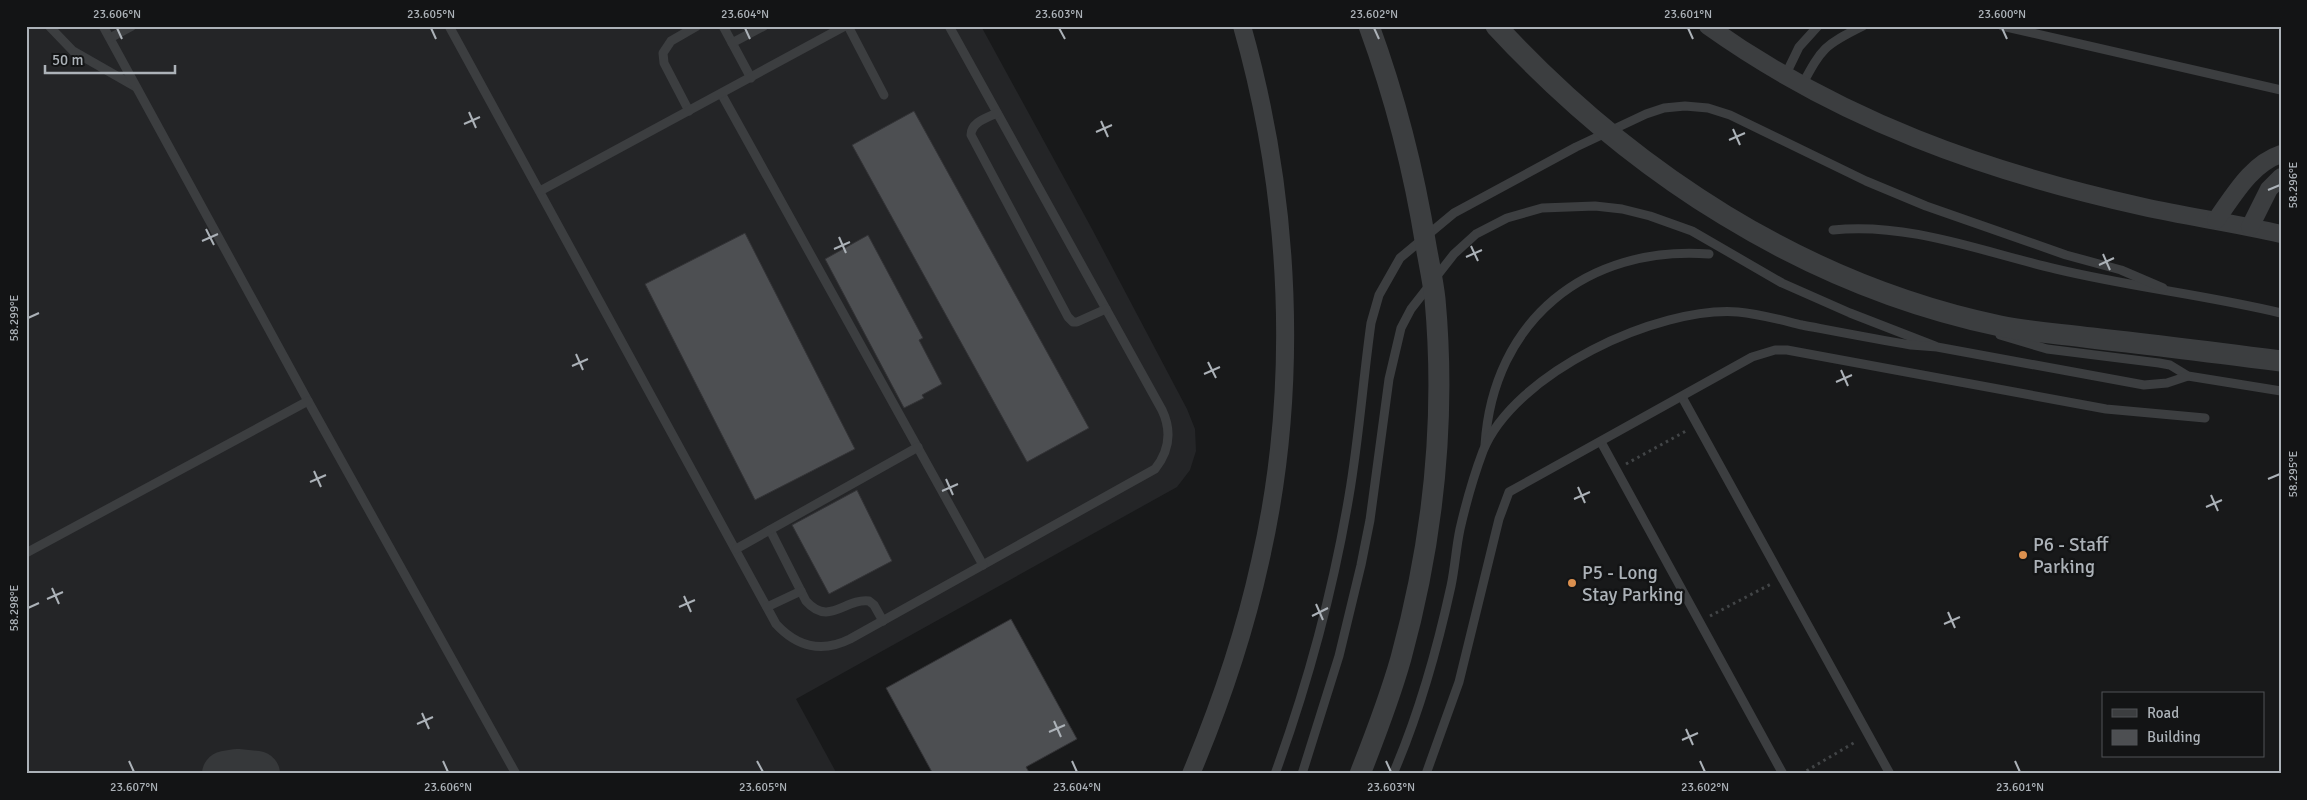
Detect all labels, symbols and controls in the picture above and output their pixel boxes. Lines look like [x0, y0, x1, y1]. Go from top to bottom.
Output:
text: 23.606°N [93, 7, 141, 22]
text: 23.605°N [407, 7, 455, 22]
text: 23.604°N [721, 7, 769, 22]
text: 23.603°N [1035, 7, 1083, 22]
text: 23.602°N [1350, 7, 1398, 22]
text: 23.601°N [1664, 7, 1712, 22]
text: 23.600°N [1978, 7, 2026, 22]
scale bar [45, 42, 175, 74]
text: 50 m [52, 51, 83, 69]
text: 58.296°E [2286, 161, 2301, 208]
text: 58.299°E [7, 294, 22, 341]
text: 58.295°E [2286, 450, 2301, 497]
place label: P6 - Staff Parking [2033, 533, 2109, 579]
marker: P6 - Staff Parking [2017, 549, 2029, 561]
place label: P5 - Long Stay Parking [1582, 561, 1684, 607]
marker: P5 - Long Stay Parking [1566, 577, 1578, 589]
text: 58.298°E [7, 584, 22, 631]
legend [2102, 692, 2264, 758]
text: Road [2147, 704, 2179, 722]
text: Building [2147, 728, 2201, 746]
text: 23.607°N [110, 780, 158, 795]
text: 23.606°N [424, 780, 472, 795]
text: 23.605°N [739, 780, 787, 795]
text: 23.604°N [1053, 780, 1101, 795]
text: 23.603°N [1367, 780, 1415, 795]
text: 23.602°N [1681, 780, 1729, 795]
text: 23.601°N [1996, 780, 2044, 795]

